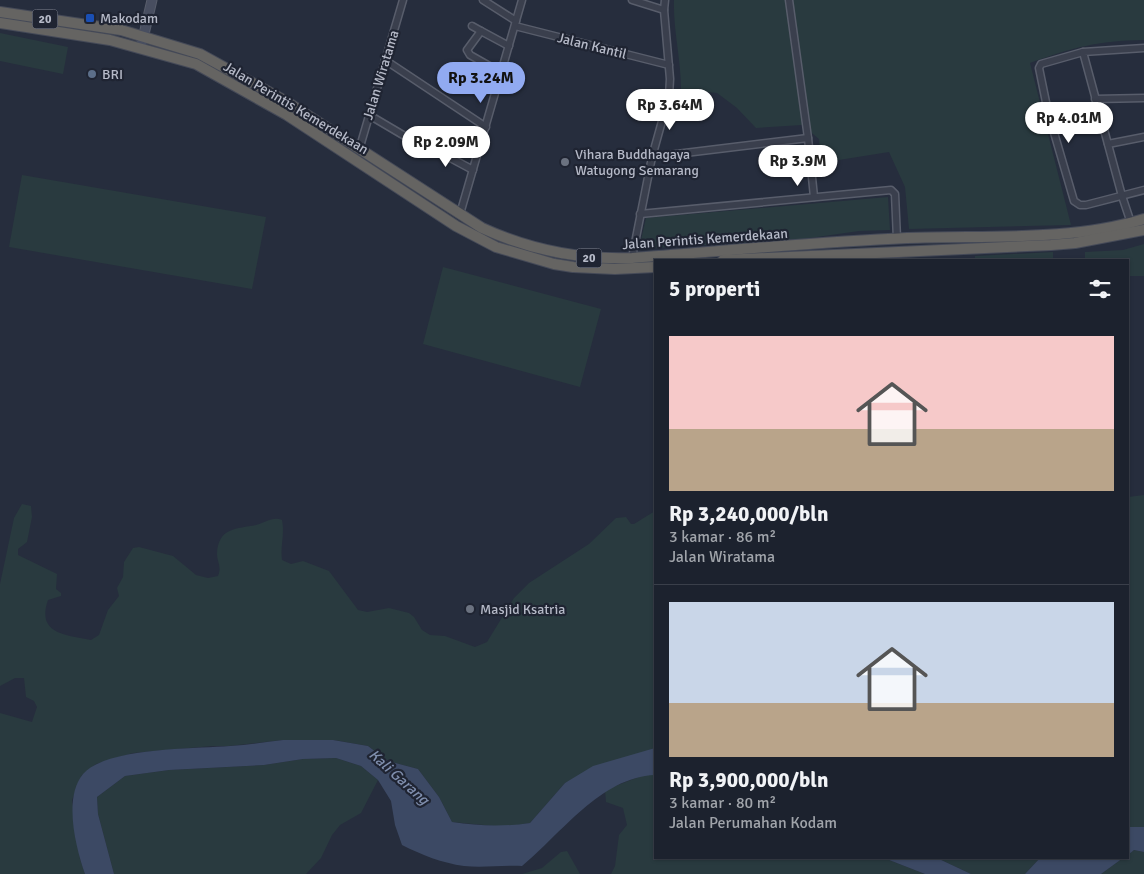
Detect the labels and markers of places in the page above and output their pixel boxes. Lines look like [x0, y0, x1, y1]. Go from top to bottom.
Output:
place label: Makodam [100, 10, 158, 27]
marker: Makodam [84, 12, 96, 24]
pin: Rp 3.24M [429, 62, 533, 104]
place label: BRI [102, 66, 123, 83]
marker: BRI [86, 68, 98, 80]
pin: Rp 3.64M [618, 88, 722, 131]
pin: Rp 4.01M [1017, 102, 1121, 144]
pin: Rp 2.09M [394, 126, 498, 168]
pin: Rp 3.9M [752, 144, 844, 187]
place label: Vihara Buddhagaya Watugong Semarang [575, 146, 699, 179]
marker: Vihara Buddhagaya Watugong Semarang [559, 156, 571, 168]
place label: Masjid Ksatria [480, 601, 565, 618]
marker: Masjid Ksatria [464, 603, 476, 615]

